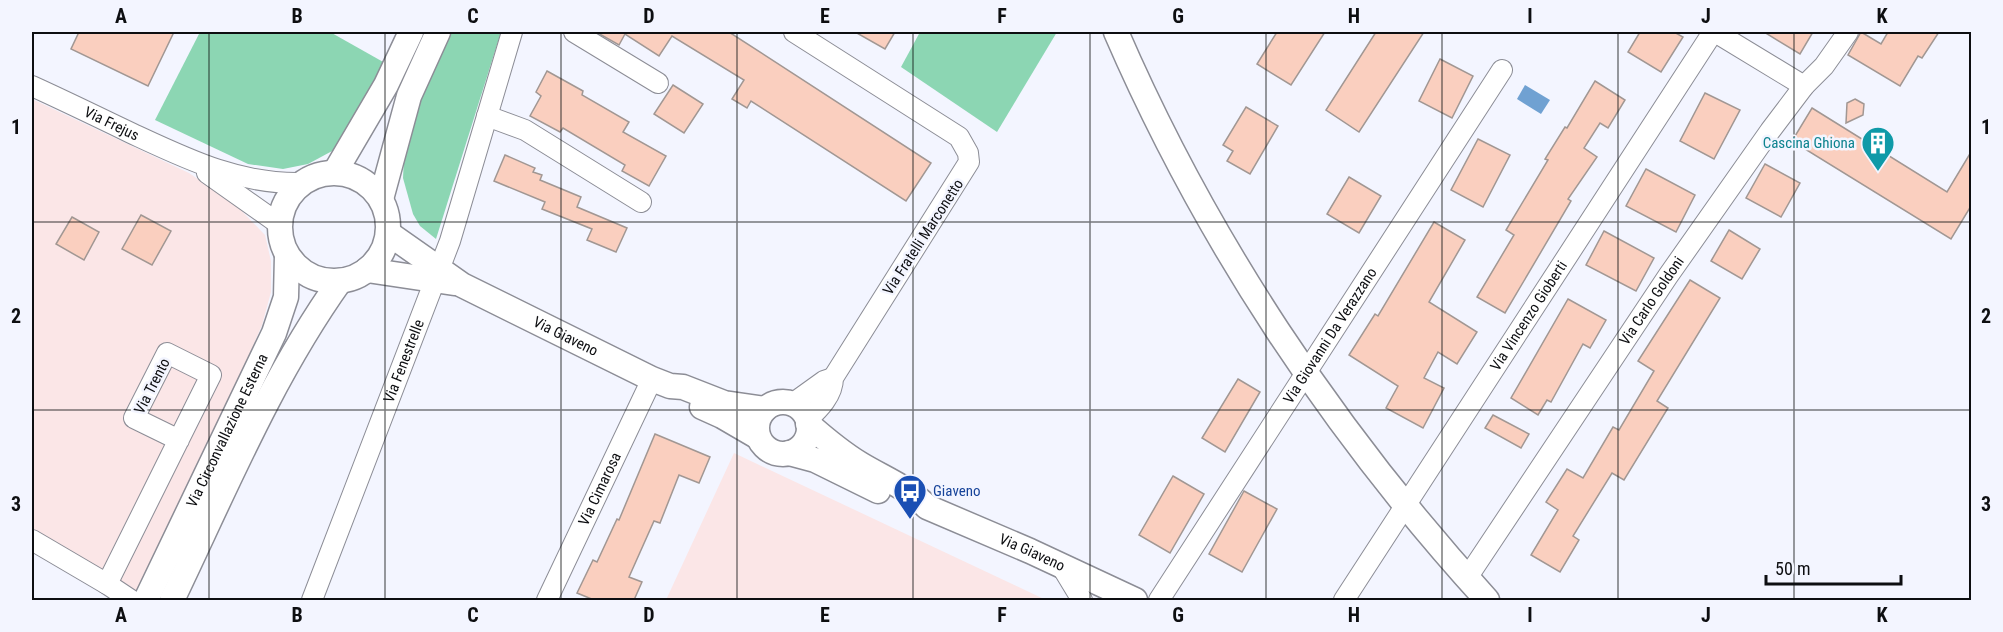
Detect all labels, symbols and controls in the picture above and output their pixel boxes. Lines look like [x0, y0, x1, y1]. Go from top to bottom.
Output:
text: A [115, 4, 127, 28]
text: B [291, 4, 303, 28]
text: C [467, 4, 479, 28]
text: D [643, 4, 655, 28]
text: E [820, 4, 830, 28]
text: F [997, 4, 1007, 28]
text: G [1172, 4, 1184, 28]
text: H [1348, 4, 1360, 28]
text: I [1527, 4, 1533, 28]
text: J [1701, 4, 1711, 28]
text: K [1876, 4, 1888, 28]
street label: Via Frejus [81, 103, 142, 144]
text: 1 [11, 115, 21, 139]
text: 1 [1981, 115, 1991, 139]
building icon: Cascina Ghiona [1860, 125, 1896, 172]
place label: Cascina Ghiona [1763, 134, 1855, 152]
street label: Via Fratelli Marconetto [879, 176, 967, 298]
street label: Via Carlo Goldoni [1616, 253, 1688, 349]
street label: Via Vincenzo Gioberti [1486, 257, 1571, 374]
street label: Via Giovanni Da Verazzano [1280, 264, 1381, 407]
text: 2 [11, 304, 21, 328]
text: 2 [1981, 304, 1991, 328]
street label: Via Giaveno [530, 313, 601, 360]
street label: Via Fenestrelle [380, 317, 428, 405]
street label: Via Circonvallazione Esterna [183, 351, 272, 510]
street label: Via Trento [130, 355, 174, 417]
street label: Via Cimarosa [575, 449, 625, 528]
bus stop icon: Giaveno [892, 473, 928, 520]
place label: Giaveno [933, 482, 981, 500]
text: 3 [11, 492, 21, 516]
text: 3 [1981, 492, 1991, 516]
street label: Via Giaveno [996, 530, 1068, 575]
scale bar [1766, 548, 1901, 586]
text: 50 m [1775, 558, 1810, 579]
text: A [115, 603, 127, 627]
text: B [291, 603, 303, 627]
text: C [467, 603, 479, 627]
text: D [643, 603, 655, 627]
text: E [820, 603, 830, 627]
text: F [997, 603, 1007, 627]
text: G [1172, 603, 1184, 627]
text: H [1348, 603, 1360, 627]
text: I [1527, 603, 1533, 627]
text: J [1701, 603, 1711, 627]
text: K [1876, 603, 1888, 627]

